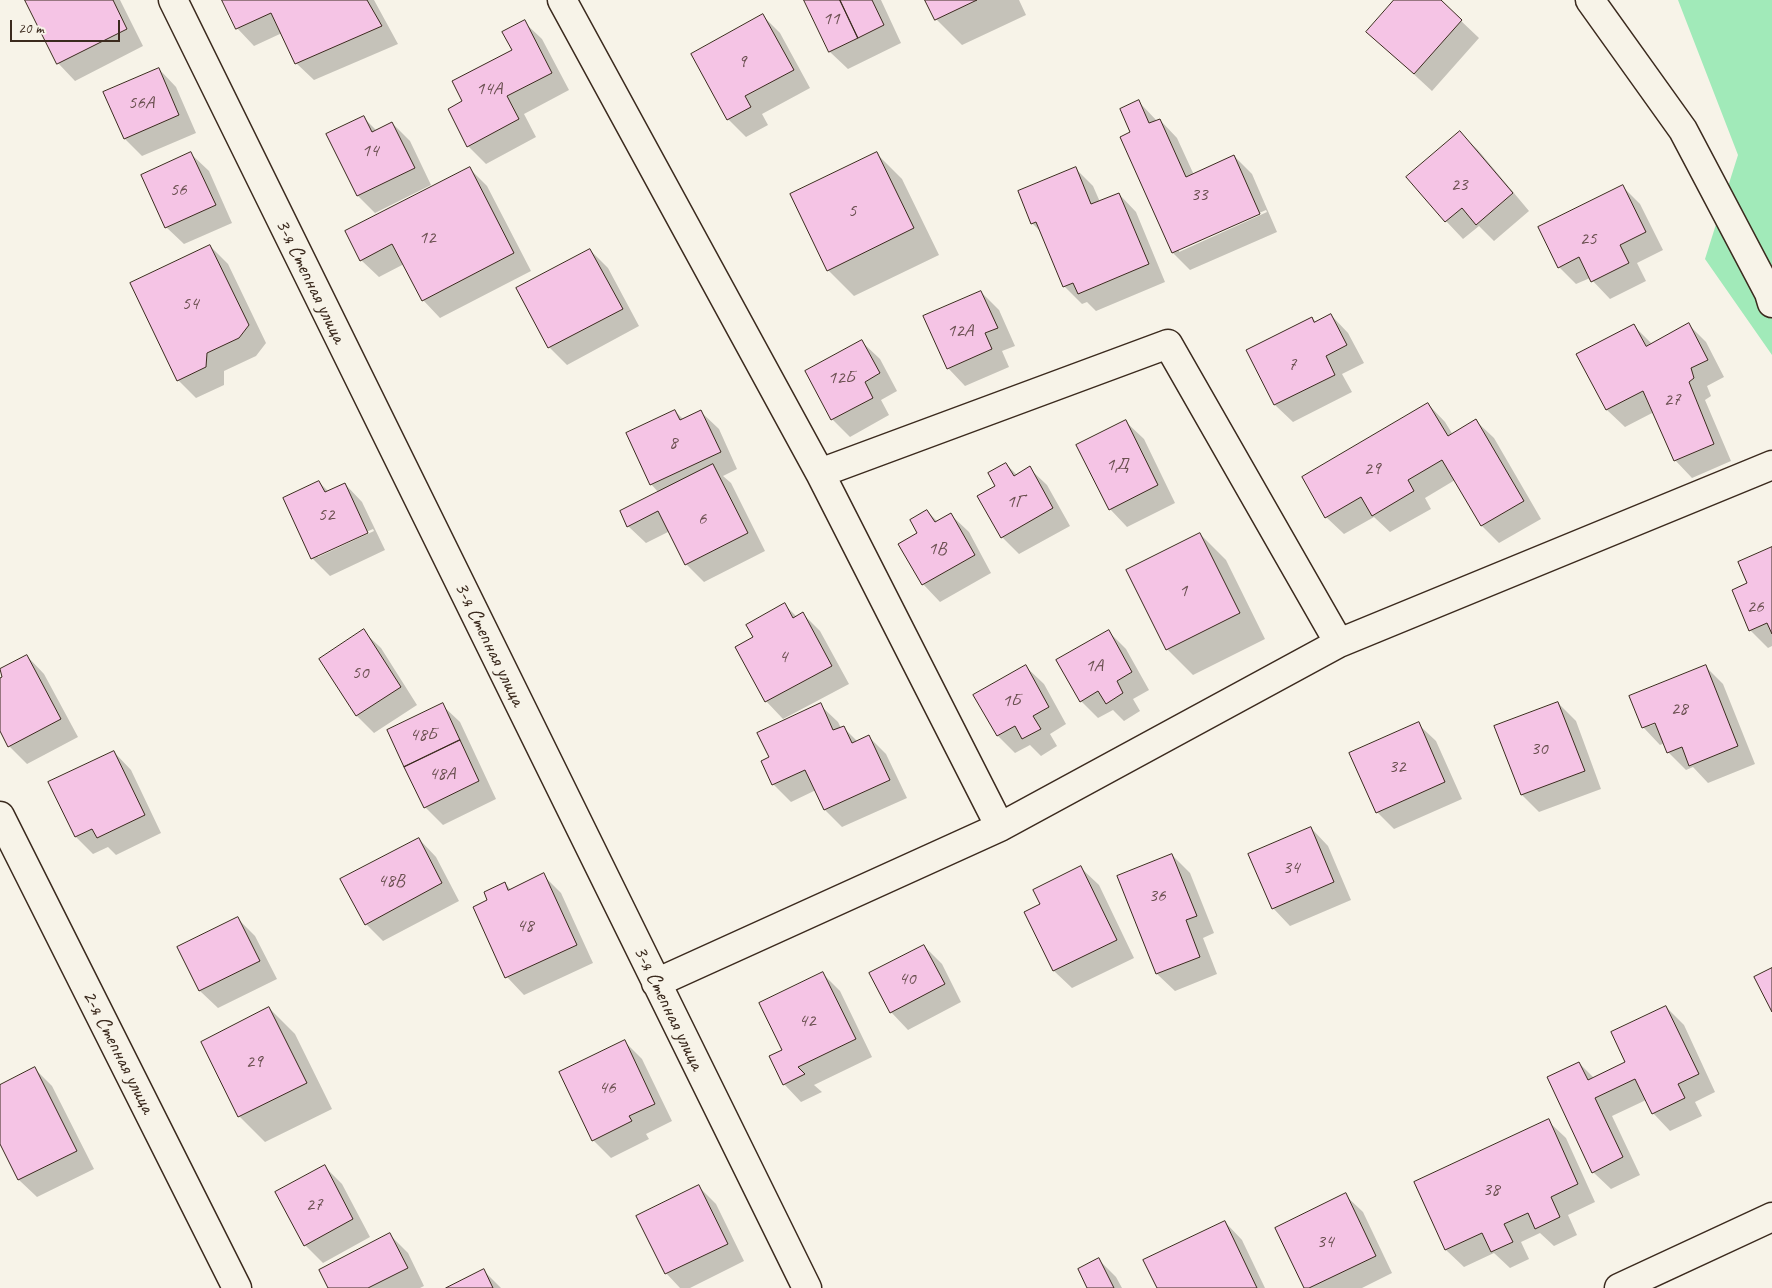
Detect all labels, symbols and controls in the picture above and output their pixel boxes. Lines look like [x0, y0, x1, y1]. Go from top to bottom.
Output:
house number: 11 [822, 8, 840, 30]
scale bar [12, 10, 122, 42]
text: 20 m [18, 19, 44, 38]
house number: 9 [738, 51, 746, 73]
house number: 14А [476, 78, 502, 100]
house number: 56А [128, 92, 154, 114]
house number: 14 [361, 140, 379, 162]
house number: 23 [1450, 174, 1468, 196]
house number: 56 [169, 179, 187, 201]
house number: 33 [1190, 184, 1208, 206]
house number: 5 [848, 200, 856, 222]
street label: 3-я Степная улица [269, 215, 351, 347]
house number: 12 [418, 227, 436, 249]
house number: 25 [1579, 228, 1597, 250]
house number: 54 [181, 293, 199, 315]
house number: 12А [947, 320, 973, 342]
house number: 7 [1288, 354, 1296, 376]
house number: 12Б [828, 367, 854, 389]
house number: 27 [1663, 389, 1681, 411]
house number: 8 [669, 432, 677, 454]
house number: 1Д [1106, 454, 1128, 476]
house number: 29 [1363, 458, 1381, 480]
house number: 1Г [1006, 491, 1024, 513]
house number: 52 [317, 504, 335, 526]
house number: 6 [698, 508, 706, 530]
house number: 1В [928, 538, 946, 560]
street label: 3-я Степная улица [448, 578, 530, 710]
house number: 1 [1179, 580, 1187, 602]
house number: 26 [1746, 596, 1764, 618]
house number: 4 [779, 646, 787, 668]
house number: 1А [1085, 655, 1103, 677]
house number: 50 [351, 662, 369, 684]
house number: 1Б [1002, 690, 1020, 712]
house number: 28 [1670, 698, 1688, 720]
house number: 48Б [410, 724, 436, 746]
house number: 30 [1530, 738, 1548, 760]
house number: 32 [1388, 756, 1406, 778]
house number: 48А [429, 763, 455, 785]
house number: 34 [1282, 857, 1300, 879]
house number: 48В [378, 870, 404, 892]
house number: 36 [1148, 885, 1166, 907]
house number: 48 [516, 915, 534, 937]
street label: 3-я Степная улица [627, 942, 709, 1074]
house number: 40 [898, 968, 916, 990]
street label: 2-я Степная улица [76, 986, 160, 1118]
house number: 42 [798, 1010, 816, 1032]
house number: 29 [245, 1051, 263, 1073]
house number: 46 [598, 1077, 616, 1099]
house number: 38 [1482, 1179, 1500, 1201]
house number: 27 [305, 1194, 323, 1216]
house number: 34 [1316, 1231, 1334, 1253]

